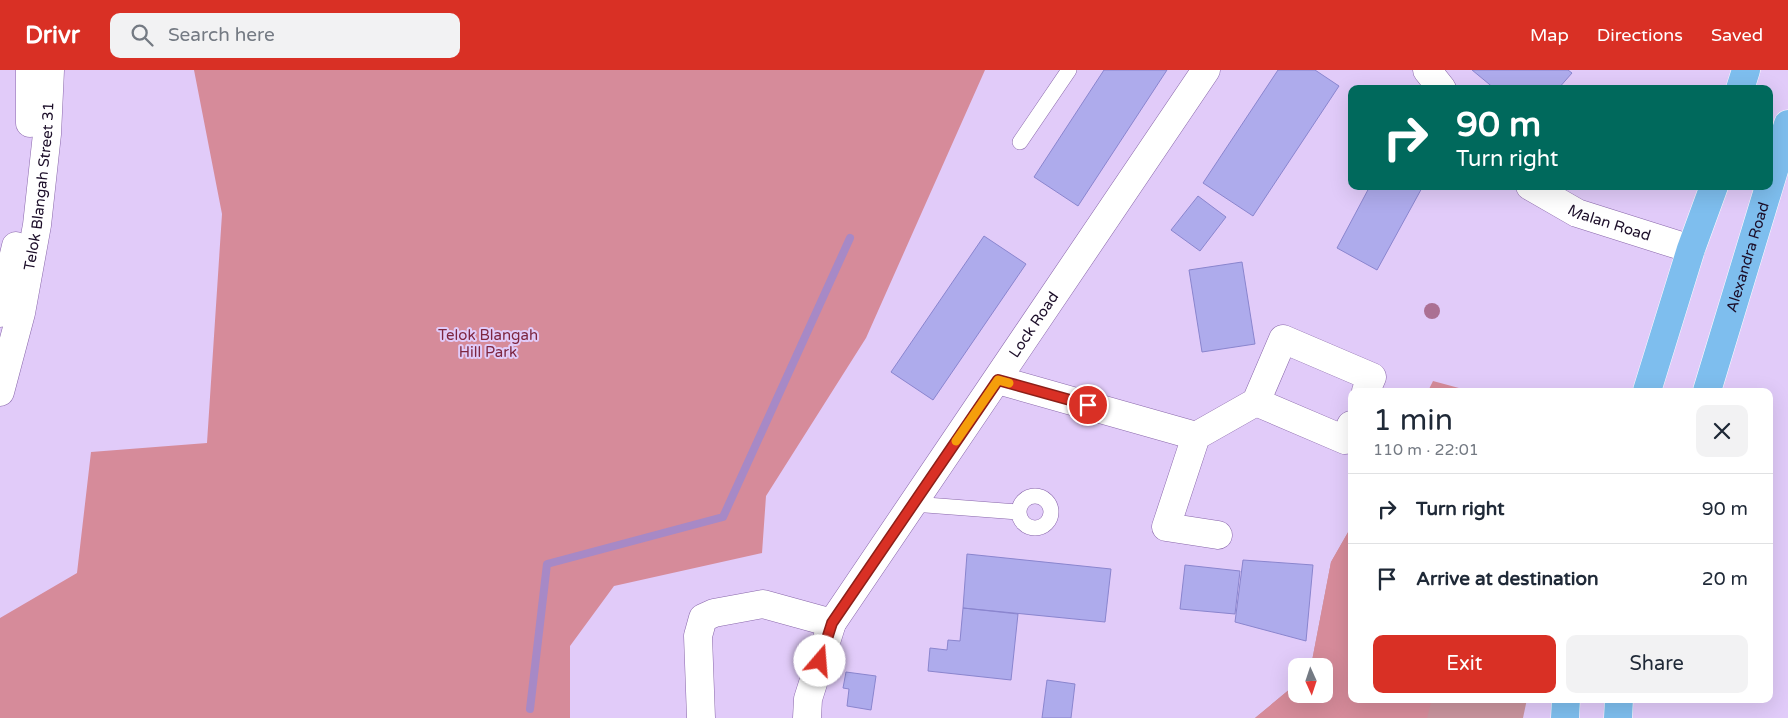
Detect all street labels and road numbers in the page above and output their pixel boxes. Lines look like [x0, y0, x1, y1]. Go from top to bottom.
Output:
street label: Telok Blangah Street 31 [20, 101, 57, 272]
street label: Alexandra Road [1722, 200, 1773, 314]
street label: Malan Road [1565, 201, 1653, 245]
street label: Lock Road [1005, 288, 1062, 361]

